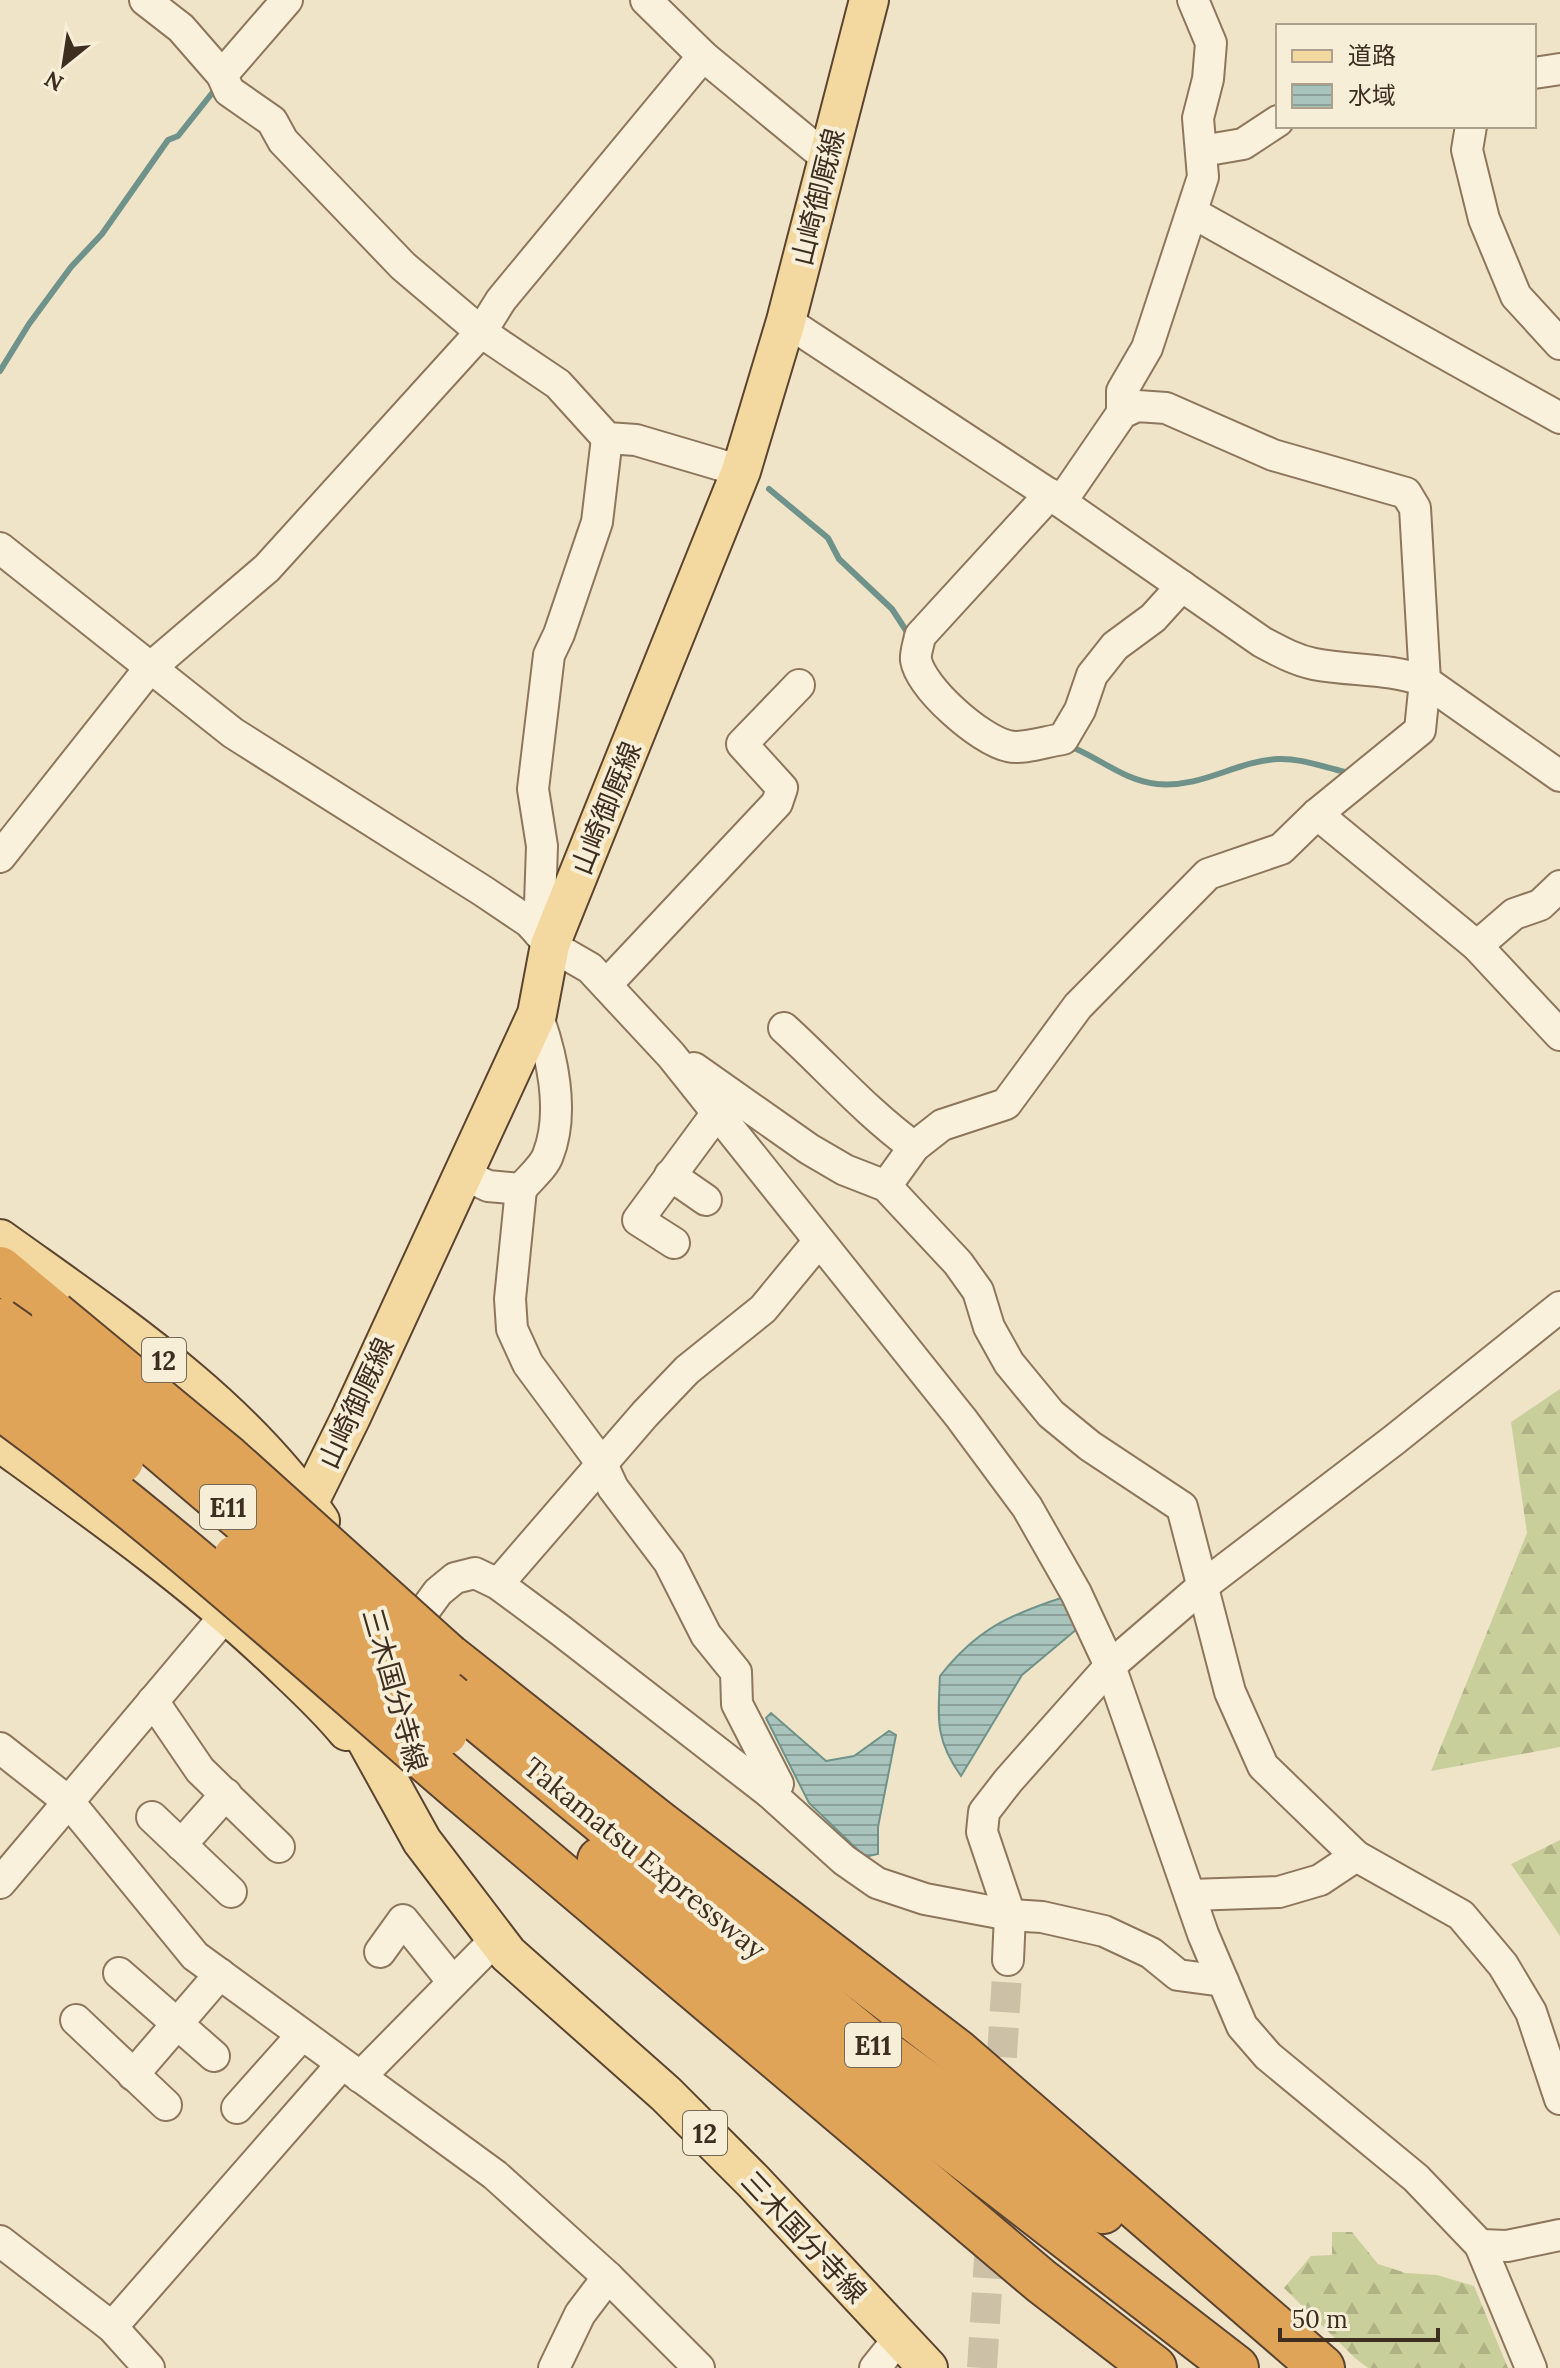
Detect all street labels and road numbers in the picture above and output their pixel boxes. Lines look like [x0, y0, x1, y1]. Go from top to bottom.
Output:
street label: 山崎御厩線 [784, 125, 852, 269]
street label: 山崎御厩線 [563, 736, 649, 880]
street label: 山崎御厩線 [310, 1332, 402, 1474]
road number: 12 [142, 1338, 186, 1382]
road number: E11 [200, 1485, 256, 1529]
street label: 三木国分寺線 [355, 1604, 435, 1776]
street label: Takamatsu Expressway [517, 1749, 774, 1967]
road number: E11 [845, 2023, 901, 2067]
road number: 12 [683, 2111, 727, 2155]
street label: 三木国分寺線 [734, 2163, 874, 2311]

